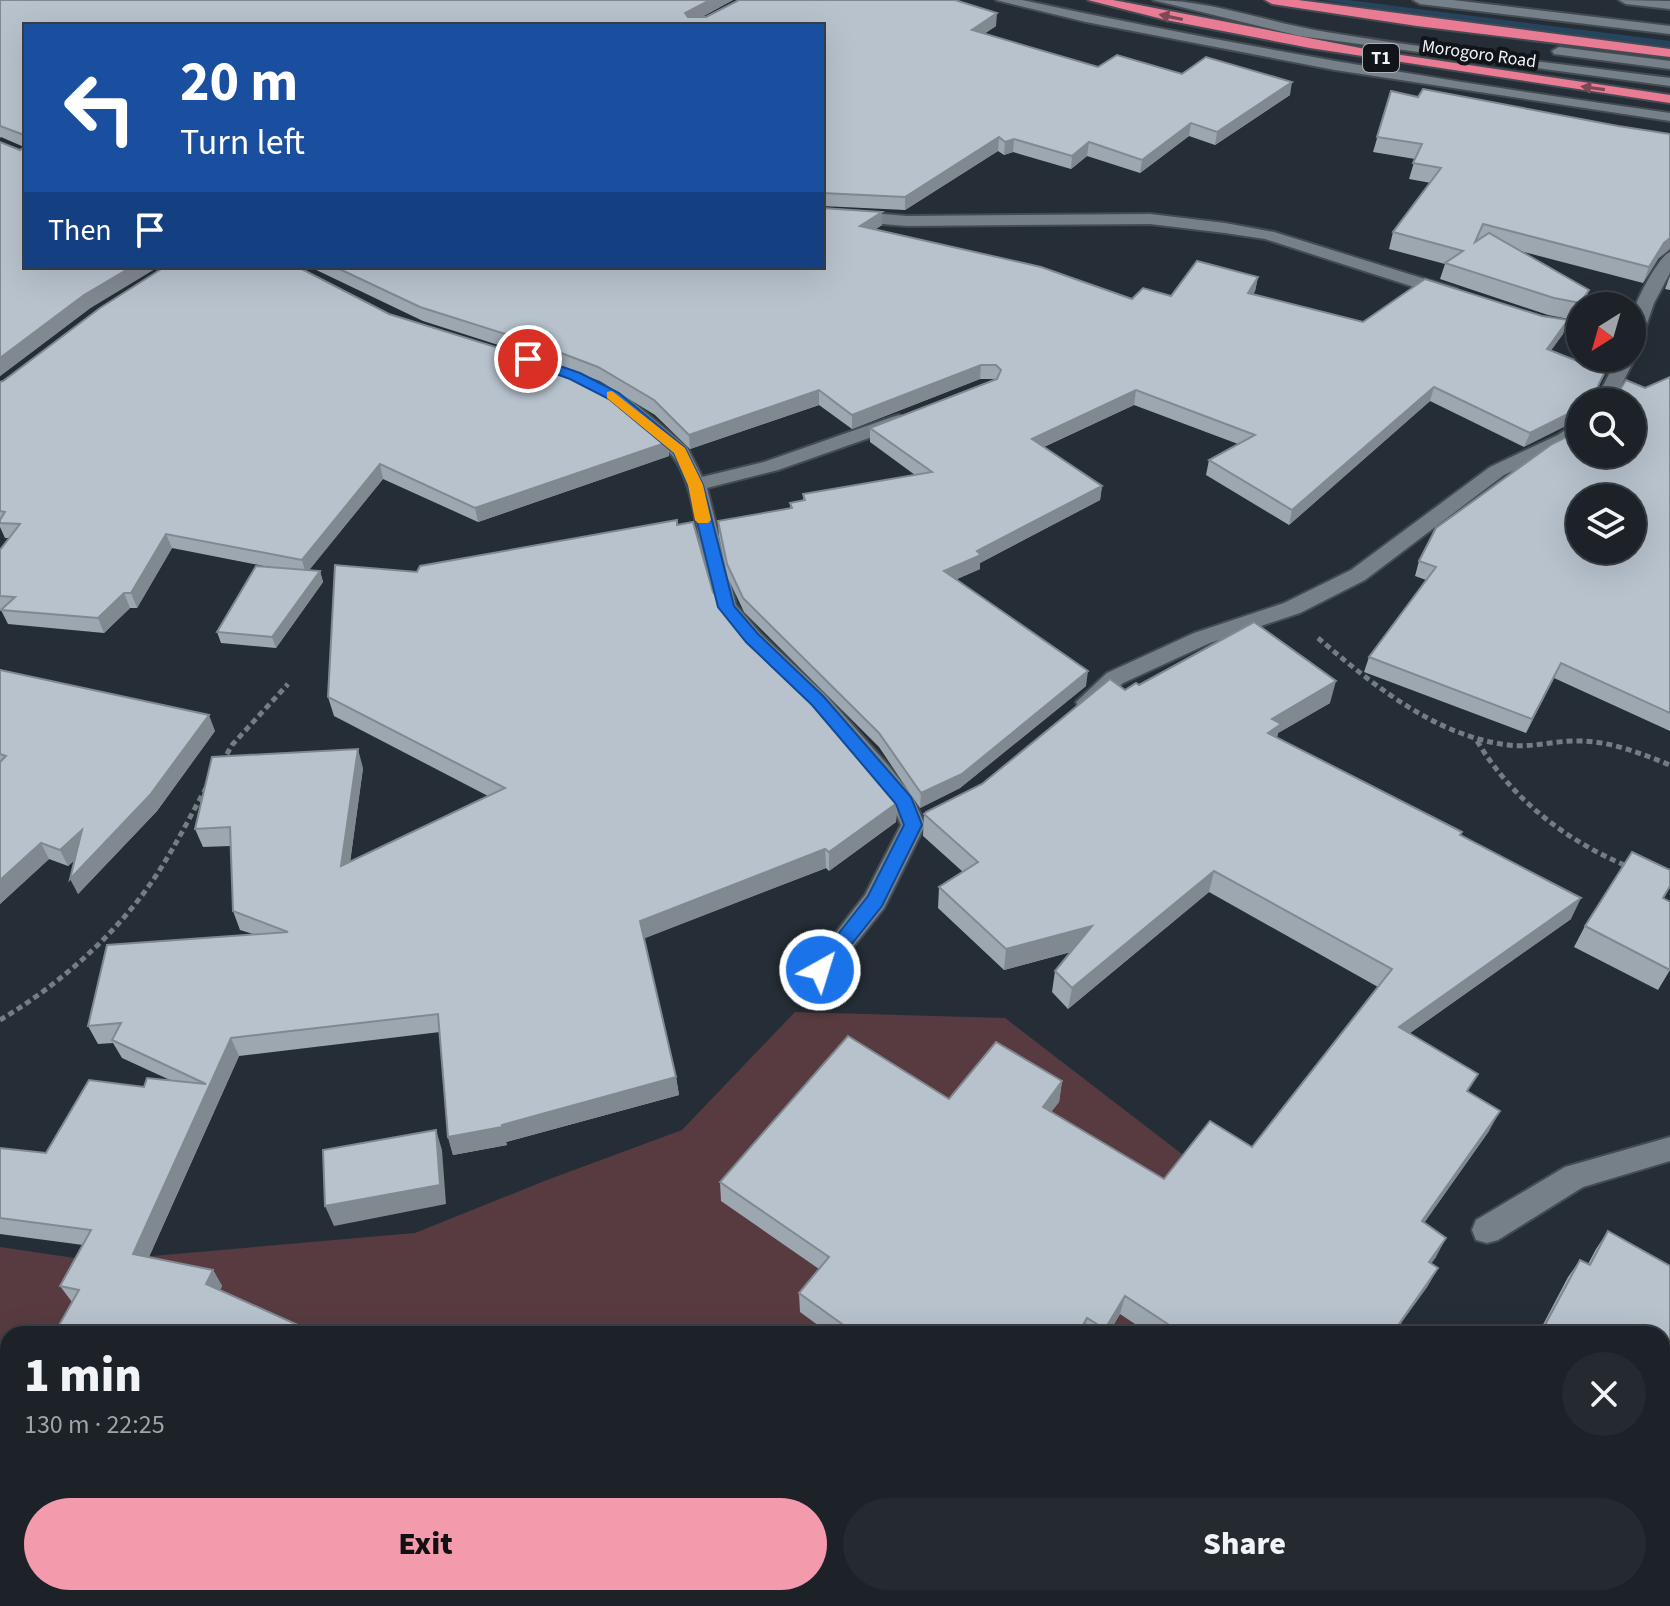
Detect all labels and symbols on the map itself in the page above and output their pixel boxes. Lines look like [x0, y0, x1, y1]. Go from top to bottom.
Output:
one-way arrow [1158, 10, 1183, 23]
street label: Morogoro Road [1420, 34, 1538, 74]
road number: T1 [1363, 44, 1399, 72]
one-way arrow [1580, 81, 1605, 94]
north arrow [1566, 292, 1646, 372]
pin [494, 325, 562, 393]
position arrow [778, 928, 862, 1012]

